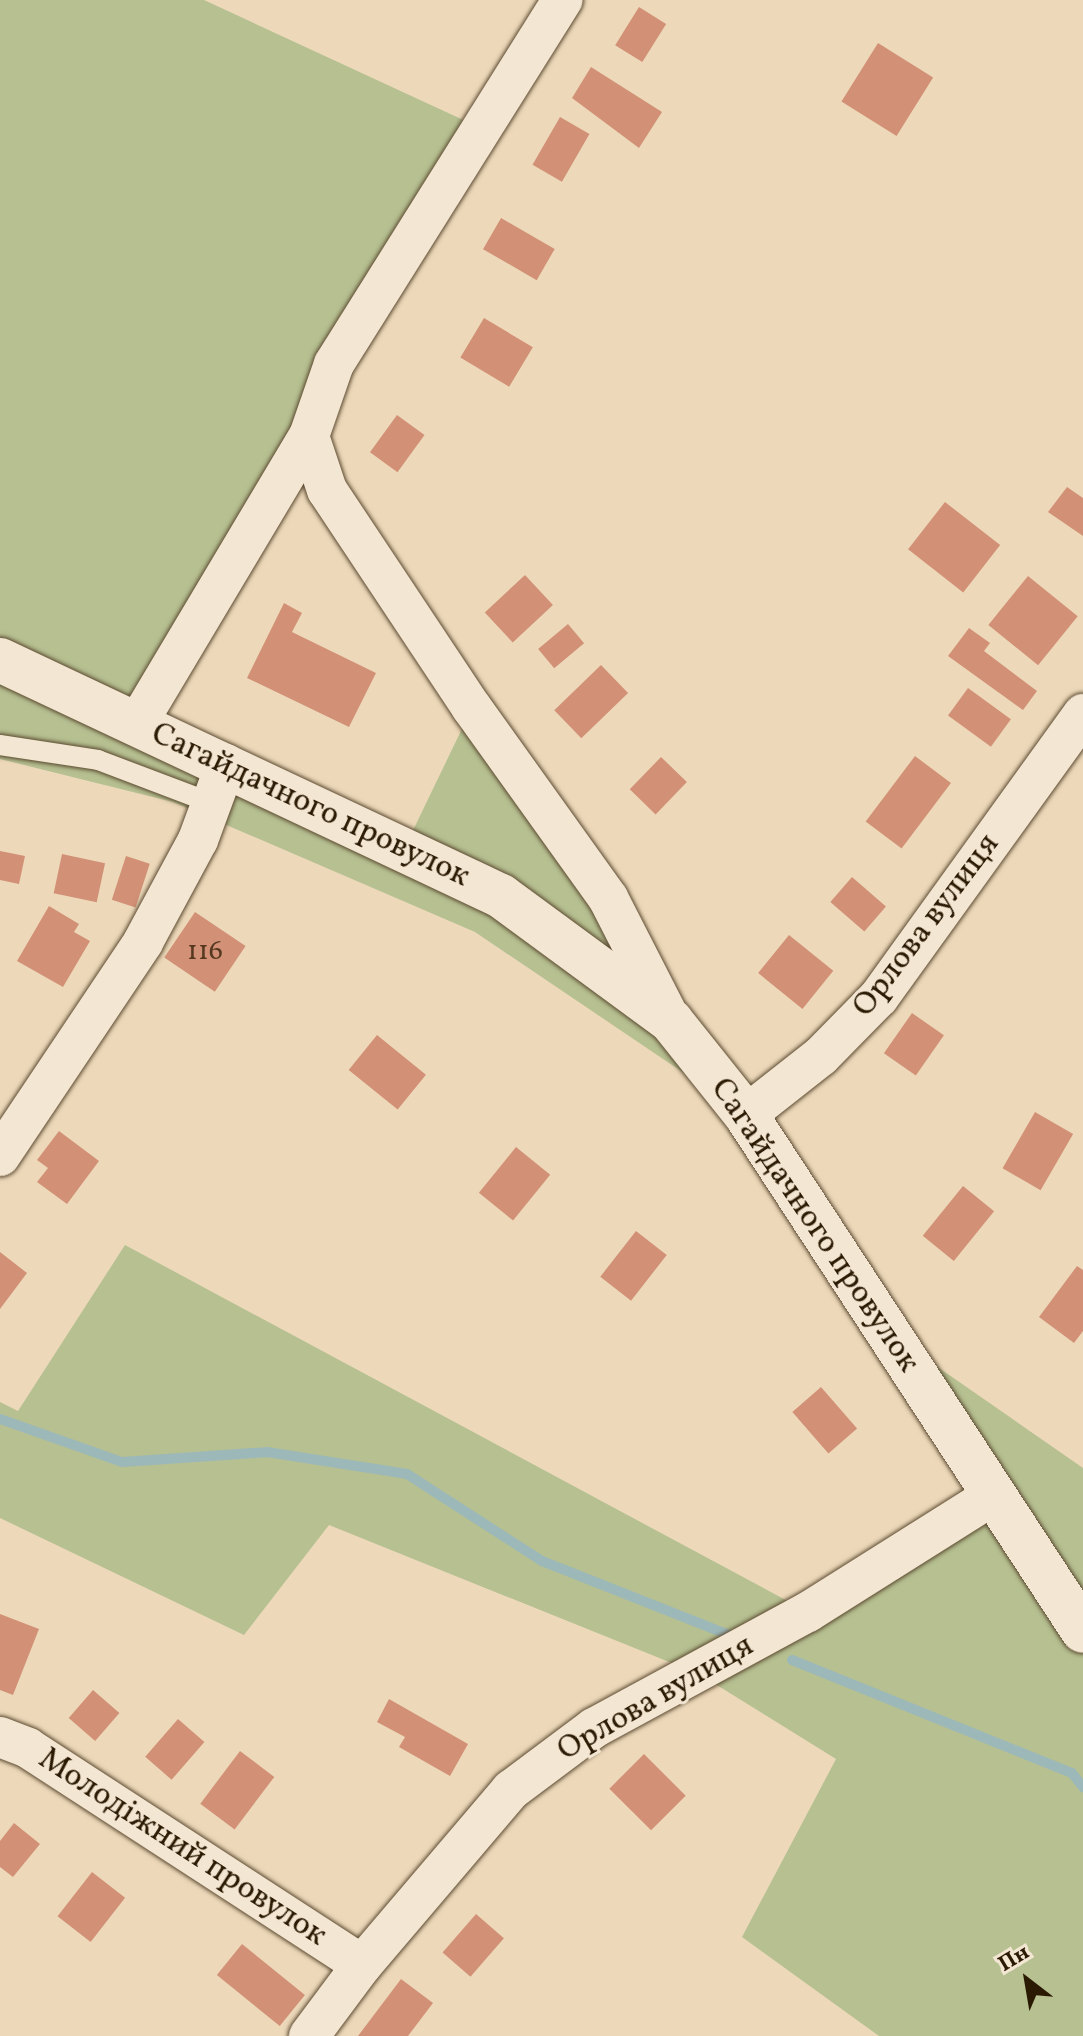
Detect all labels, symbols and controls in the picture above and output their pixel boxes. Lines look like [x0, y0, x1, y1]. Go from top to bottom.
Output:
street label: Сагайдачного провулок [145, 715, 475, 897]
street label: Орлова вулиця [846, 827, 1008, 1025]
house number: 116 [187, 935, 223, 969]
street label: Сагайдачного провулок [701, 1072, 927, 1380]
street label: Орлова вулиця [551, 1627, 761, 1771]
street label: Молодіжний провулок [31, 1741, 333, 1955]
text: Пн [993, 1938, 1036, 1980]
north arrow [987, 1940, 1067, 2020]

